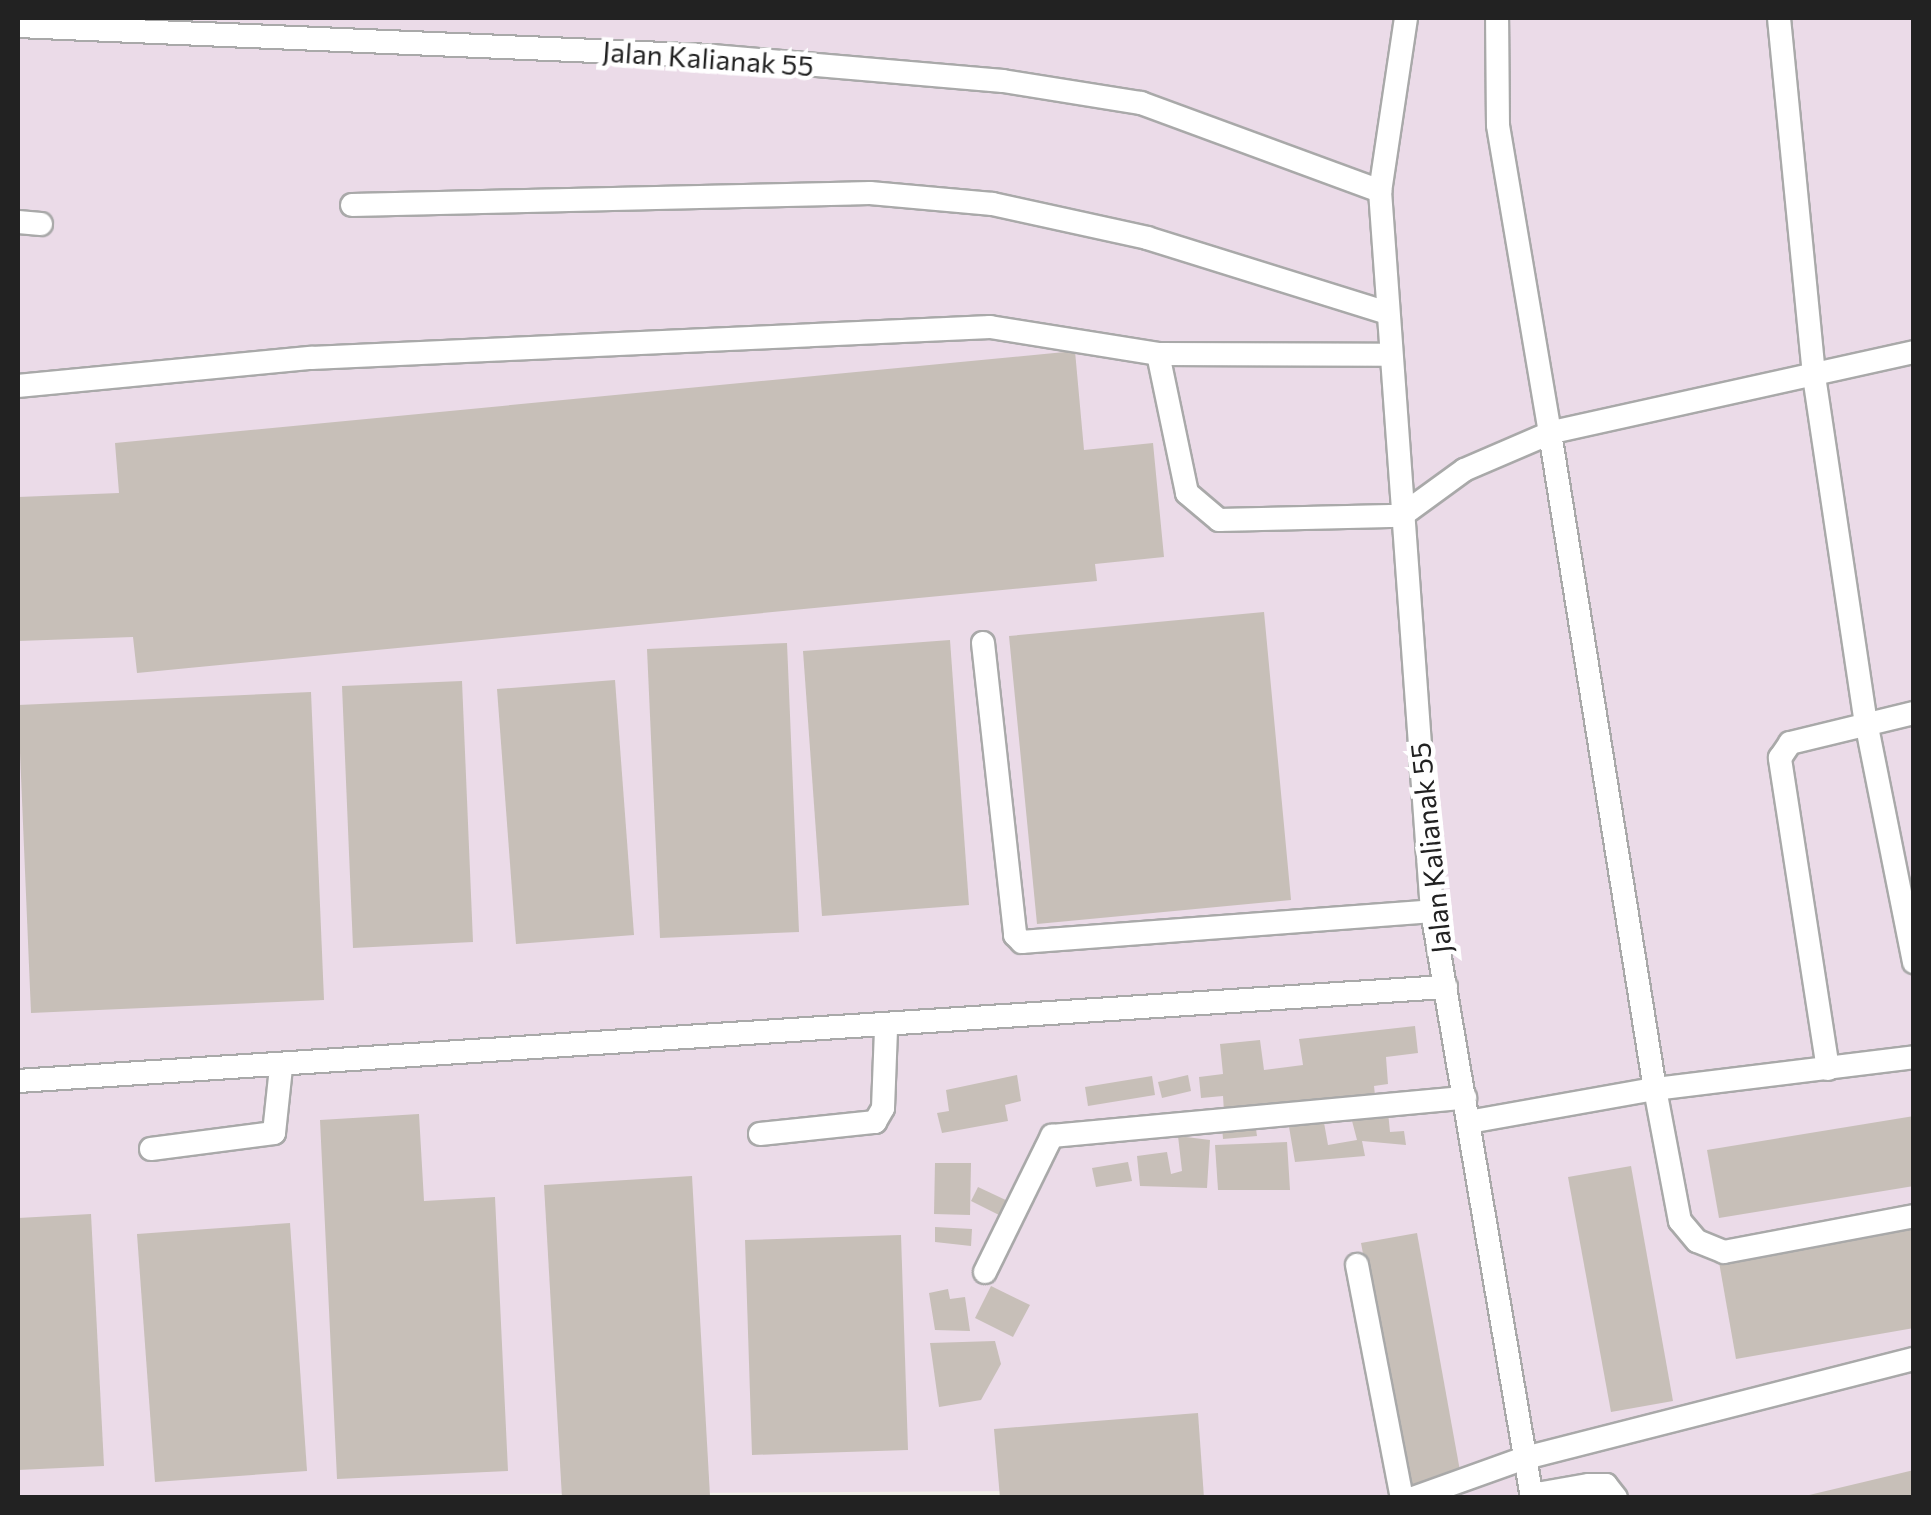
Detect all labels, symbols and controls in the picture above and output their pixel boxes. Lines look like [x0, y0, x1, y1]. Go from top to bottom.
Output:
street label: Jalan Kalianak 55 [601, 34, 815, 82]
street label: Jalan Kalianak 55 [1402, 741, 1458, 955]

